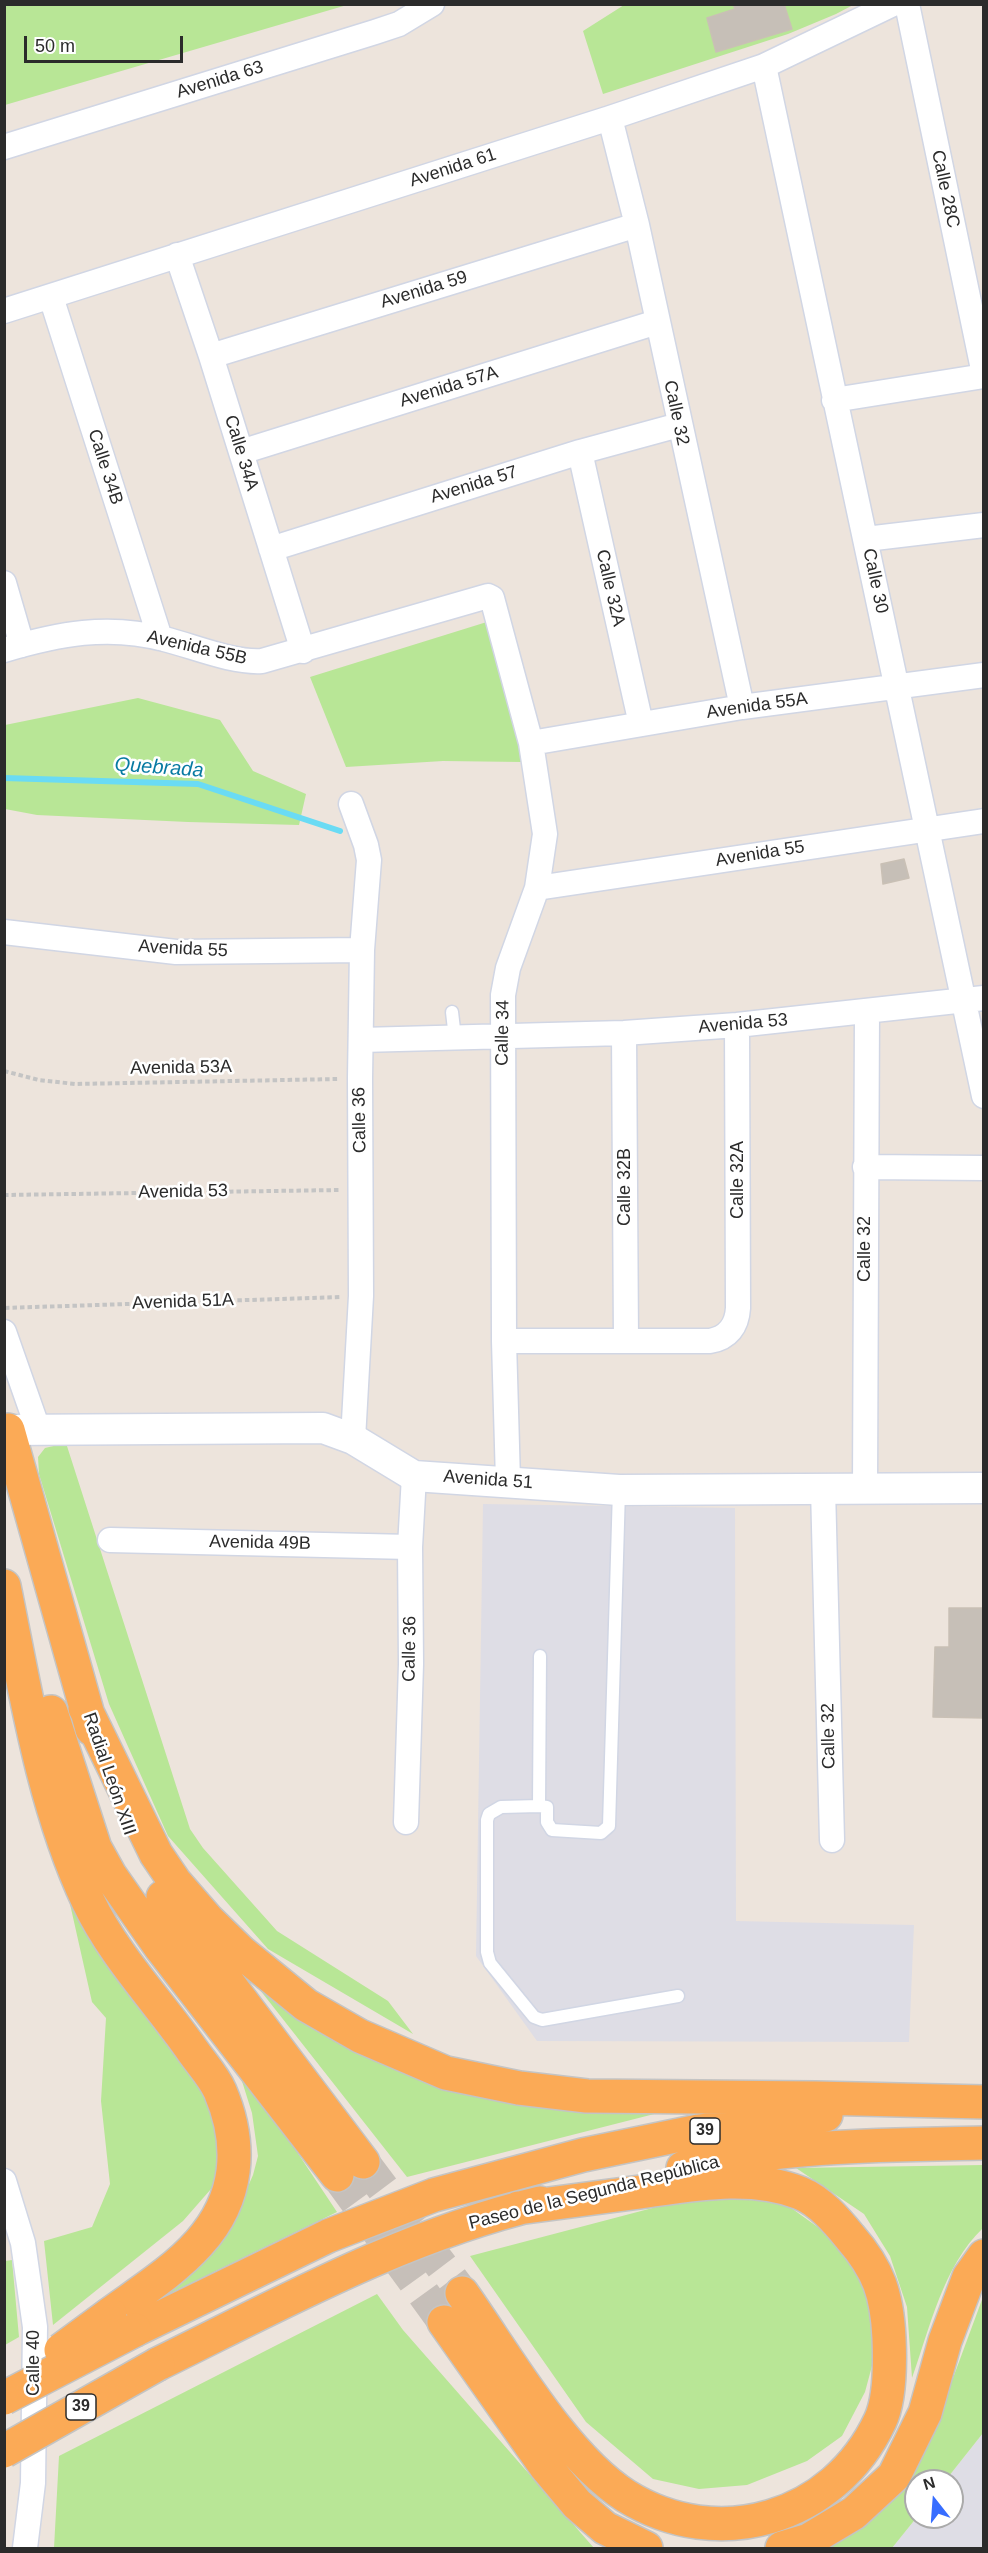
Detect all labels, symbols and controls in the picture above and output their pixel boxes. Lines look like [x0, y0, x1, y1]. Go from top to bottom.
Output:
scale bar [27, 24, 186, 62]
text: 50 m [35, 36, 75, 56]
street label: Avenida 63 [174, 57, 266, 103]
street label: Avenida 61 [407, 144, 499, 192]
street label: Calle 28C [926, 148, 964, 230]
street label: Avenida 59 [378, 267, 470, 313]
street label: Avenida 57A [397, 362, 501, 412]
street label: Calle 32 [659, 378, 693, 448]
street label: Calle 34A [219, 413, 263, 493]
street label: Calle 34B [83, 427, 127, 507]
street label: Avenida 57 [428, 462, 520, 508]
street label: Calle 30 [858, 546, 892, 616]
street label: Calle 32A [591, 548, 629, 628]
street label: Avenida 55B [145, 626, 249, 670]
street label: Avenida 55A [705, 688, 809, 724]
water label: Quebrada [114, 753, 204, 783]
street label: Avenida 55 [714, 836, 806, 872]
street label: Avenida 55 [138, 936, 228, 962]
street label: Calle 34 [492, 1000, 514, 1066]
street label: Avenida 53 [697, 1009, 789, 1039]
street label: Avenida 53A [130, 1056, 232, 1080]
street label: Calle 36 [349, 1087, 371, 1153]
street label: Calle 32A [727, 1141, 749, 1219]
street label: Calle 32B [614, 1148, 636, 1226]
street label: Avenida 53 [138, 1180, 228, 1204]
street label: Calle 32 [854, 1216, 876, 1282]
street label: Avenida 51A [132, 1289, 234, 1315]
street label: Avenida 51 [442, 1466, 534, 1494]
street label: Avenida 49B [209, 1531, 311, 1555]
street label: Calle 36 [399, 1616, 421, 1682]
street label: Calle 32 [818, 1703, 840, 1769]
street label: Radial León XIII [78, 1710, 140, 1838]
road number: 39 [690, 2118, 720, 2144]
street label: Paseo de la Segunda República [467, 2151, 721, 2235]
street label: Calle 40 [23, 2330, 45, 2396]
road number: 39 [66, 2394, 96, 2420]
north arrow [904, 2469, 964, 2529]
text: N [921, 2473, 937, 2493]

